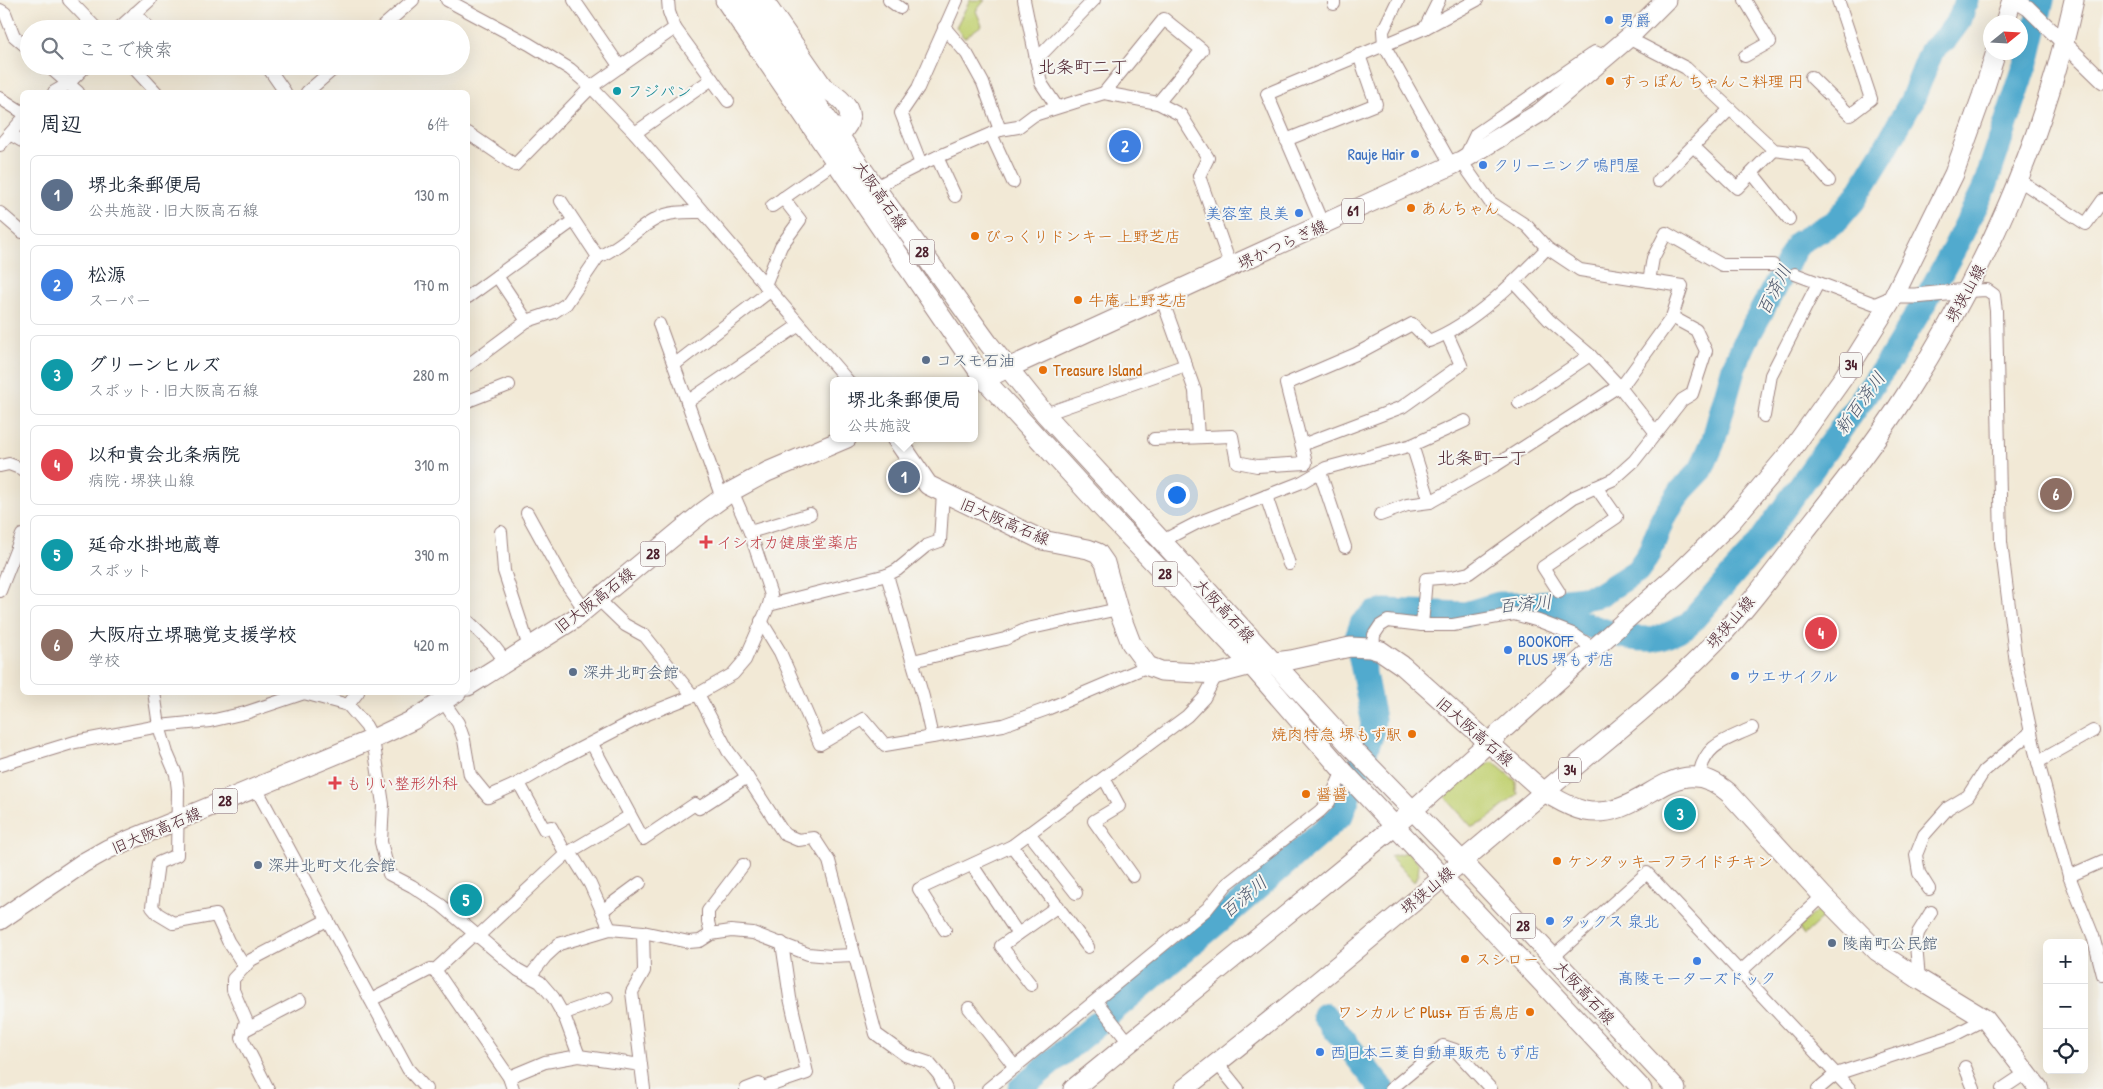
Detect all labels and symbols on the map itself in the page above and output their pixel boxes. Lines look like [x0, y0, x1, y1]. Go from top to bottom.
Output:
place label: 男爵 [1619, 9, 1651, 31]
marker: 男爵 [1603, 14, 1615, 26]
north arrow [1983, 15, 2028, 60]
district label: 北条町二丁 [1038, 54, 1128, 79]
place label: すっぽん ちゃんこ料理 円 [1620, 70, 1803, 92]
marker: すっぽん ちゃんこ料理 円 [1604, 75, 1616, 87]
place label: フジパン [627, 80, 692, 102]
marker: フジパン [611, 85, 623, 97]
pin: 2 [1109, 127, 1141, 165]
place label: Rauje Hair [1348, 143, 1405, 165]
marker: Rauje Hair [1409, 148, 1421, 160]
place label: クリーニング 鳴門屋 [1493, 154, 1641, 176]
street label: 大阪高石線 [849, 156, 913, 234]
marker: クリーニング 鳴門屋 [1477, 159, 1489, 171]
place label: あんちゃん [1421, 197, 1500, 219]
road number: 61 [1342, 198, 1364, 224]
place label: 美容室 良美 [1205, 202, 1289, 224]
marker: あんちゃん [1405, 202, 1417, 214]
marker: 美容室 良美 [1293, 207, 1305, 219]
street label: 堺かつらぎ線 [1234, 214, 1330, 274]
place label: びっくりドンキー 上野芝店 [985, 225, 1181, 247]
marker: びっくりドンキー 上野芝店 [969, 230, 981, 242]
road number: 28 [910, 240, 934, 264]
water label: 百済川 [1750, 260, 1797, 320]
street label: 堺狭山線 [1940, 260, 1990, 326]
place label: 牛庵 上野芝店 [1088, 289, 1188, 311]
marker: 牛庵 上野芝店 [1072, 294, 1084, 306]
place label: コスモ石油 [936, 349, 1015, 371]
road number: 34 [1840, 352, 1862, 378]
marker: コスモ石油 [920, 354, 932, 366]
place label: Treasure Island [1053, 359, 1142, 381]
marker: Treasure Island [1037, 364, 1049, 376]
water label: 新百済川 [1828, 366, 1891, 439]
district label: 北条町一丁 [1437, 445, 1527, 470]
pin: 1 [888, 458, 920, 496]
pin: 6 [2040, 475, 2072, 513]
your location [1164, 482, 1190, 508]
street label: 旧大阪高石線 [957, 492, 1053, 550]
place label: イシオカ健康堂薬店 [716, 531, 859, 553]
marker: イシオカ健康堂薬店 [700, 536, 712, 548]
road number: 28 [640, 542, 666, 566]
street label: 旧大阪高石線 [549, 562, 639, 638]
road number: 28 [1152, 562, 1178, 586]
street label: 大阪高石線 [1190, 573, 1260, 647]
water label: 百済川 [1497, 589, 1553, 618]
street label: 堺狭山線 [1701, 591, 1759, 653]
pin: 4 [1805, 614, 1837, 652]
place label: BOOKOFF PLUS 堺もず店 [1518, 630, 1615, 670]
marker: BOOKOFF PLUS 堺もず店 [1502, 644, 1514, 656]
place label: 深井北町会館 [583, 661, 679, 683]
place label: ウエサイクル [1745, 665, 1838, 687]
marker: 深井北町会館 [567, 666, 579, 678]
marker: ウエサイクル [1729, 670, 1741, 682]
street label: 旧大阪高石線 [1432, 691, 1518, 771]
place label: 焼肉特急 堺もず駅 [1271, 723, 1402, 745]
marker: 焼肉特急 堺もず駅 [1406, 728, 1418, 740]
road number: 34 [1559, 758, 1581, 782]
place label: もりい整形外科 [346, 772, 458, 794]
marker: もりい整形外科 [328, 776, 342, 790]
place label: 醤醤 [1316, 783, 1348, 805]
road number: 28 [212, 788, 238, 814]
marker: 醤醤 [1300, 788, 1312, 800]
pin: 3 [1664, 795, 1696, 833]
street label: 旧大阪高石線 [108, 801, 204, 859]
place label: ケンタッキーフライドチキン [1567, 850, 1773, 872]
place label: 深井北町文化会館 [268, 854, 396, 876]
marker: ケンタッキーフライドチキン [1551, 855, 1563, 867]
marker: 深井北町文化会館 [252, 859, 264, 871]
street label: 堺狭山線 [1395, 861, 1459, 919]
water label: 百済川 [1215, 870, 1272, 924]
pin: 5 [450, 881, 482, 919]
place label: タックス 泉北 [1560, 910, 1659, 932]
road number: 28 [1510, 914, 1536, 938]
marker: タックス 泉北 [1544, 915, 1556, 927]
place label: 陵南町公民館 [1842, 932, 1938, 954]
marker: 陵南町公民館 [1826, 937, 1838, 949]
place label: スシロー [1475, 948, 1539, 970]
marker: スシロー [1459, 953, 1471, 965]
street label: 大阪高石線 [1550, 955, 1620, 1029]
marker: 髙陵モーターズドック [1691, 955, 1703, 967]
place label: 髙陵モーターズドック [1618, 967, 1776, 989]
place label: ワンカルビ Plus+ 百舌鳥店 [1337, 1001, 1520, 1023]
marker: ワンカルビ Plus+ 百舌鳥店 [1524, 1006, 1536, 1018]
place label: 西日本三菱自動車販売 もず店 [1330, 1041, 1541, 1063]
marker: 西日本三菱自動車販売 もず店 [1314, 1046, 1326, 1058]

